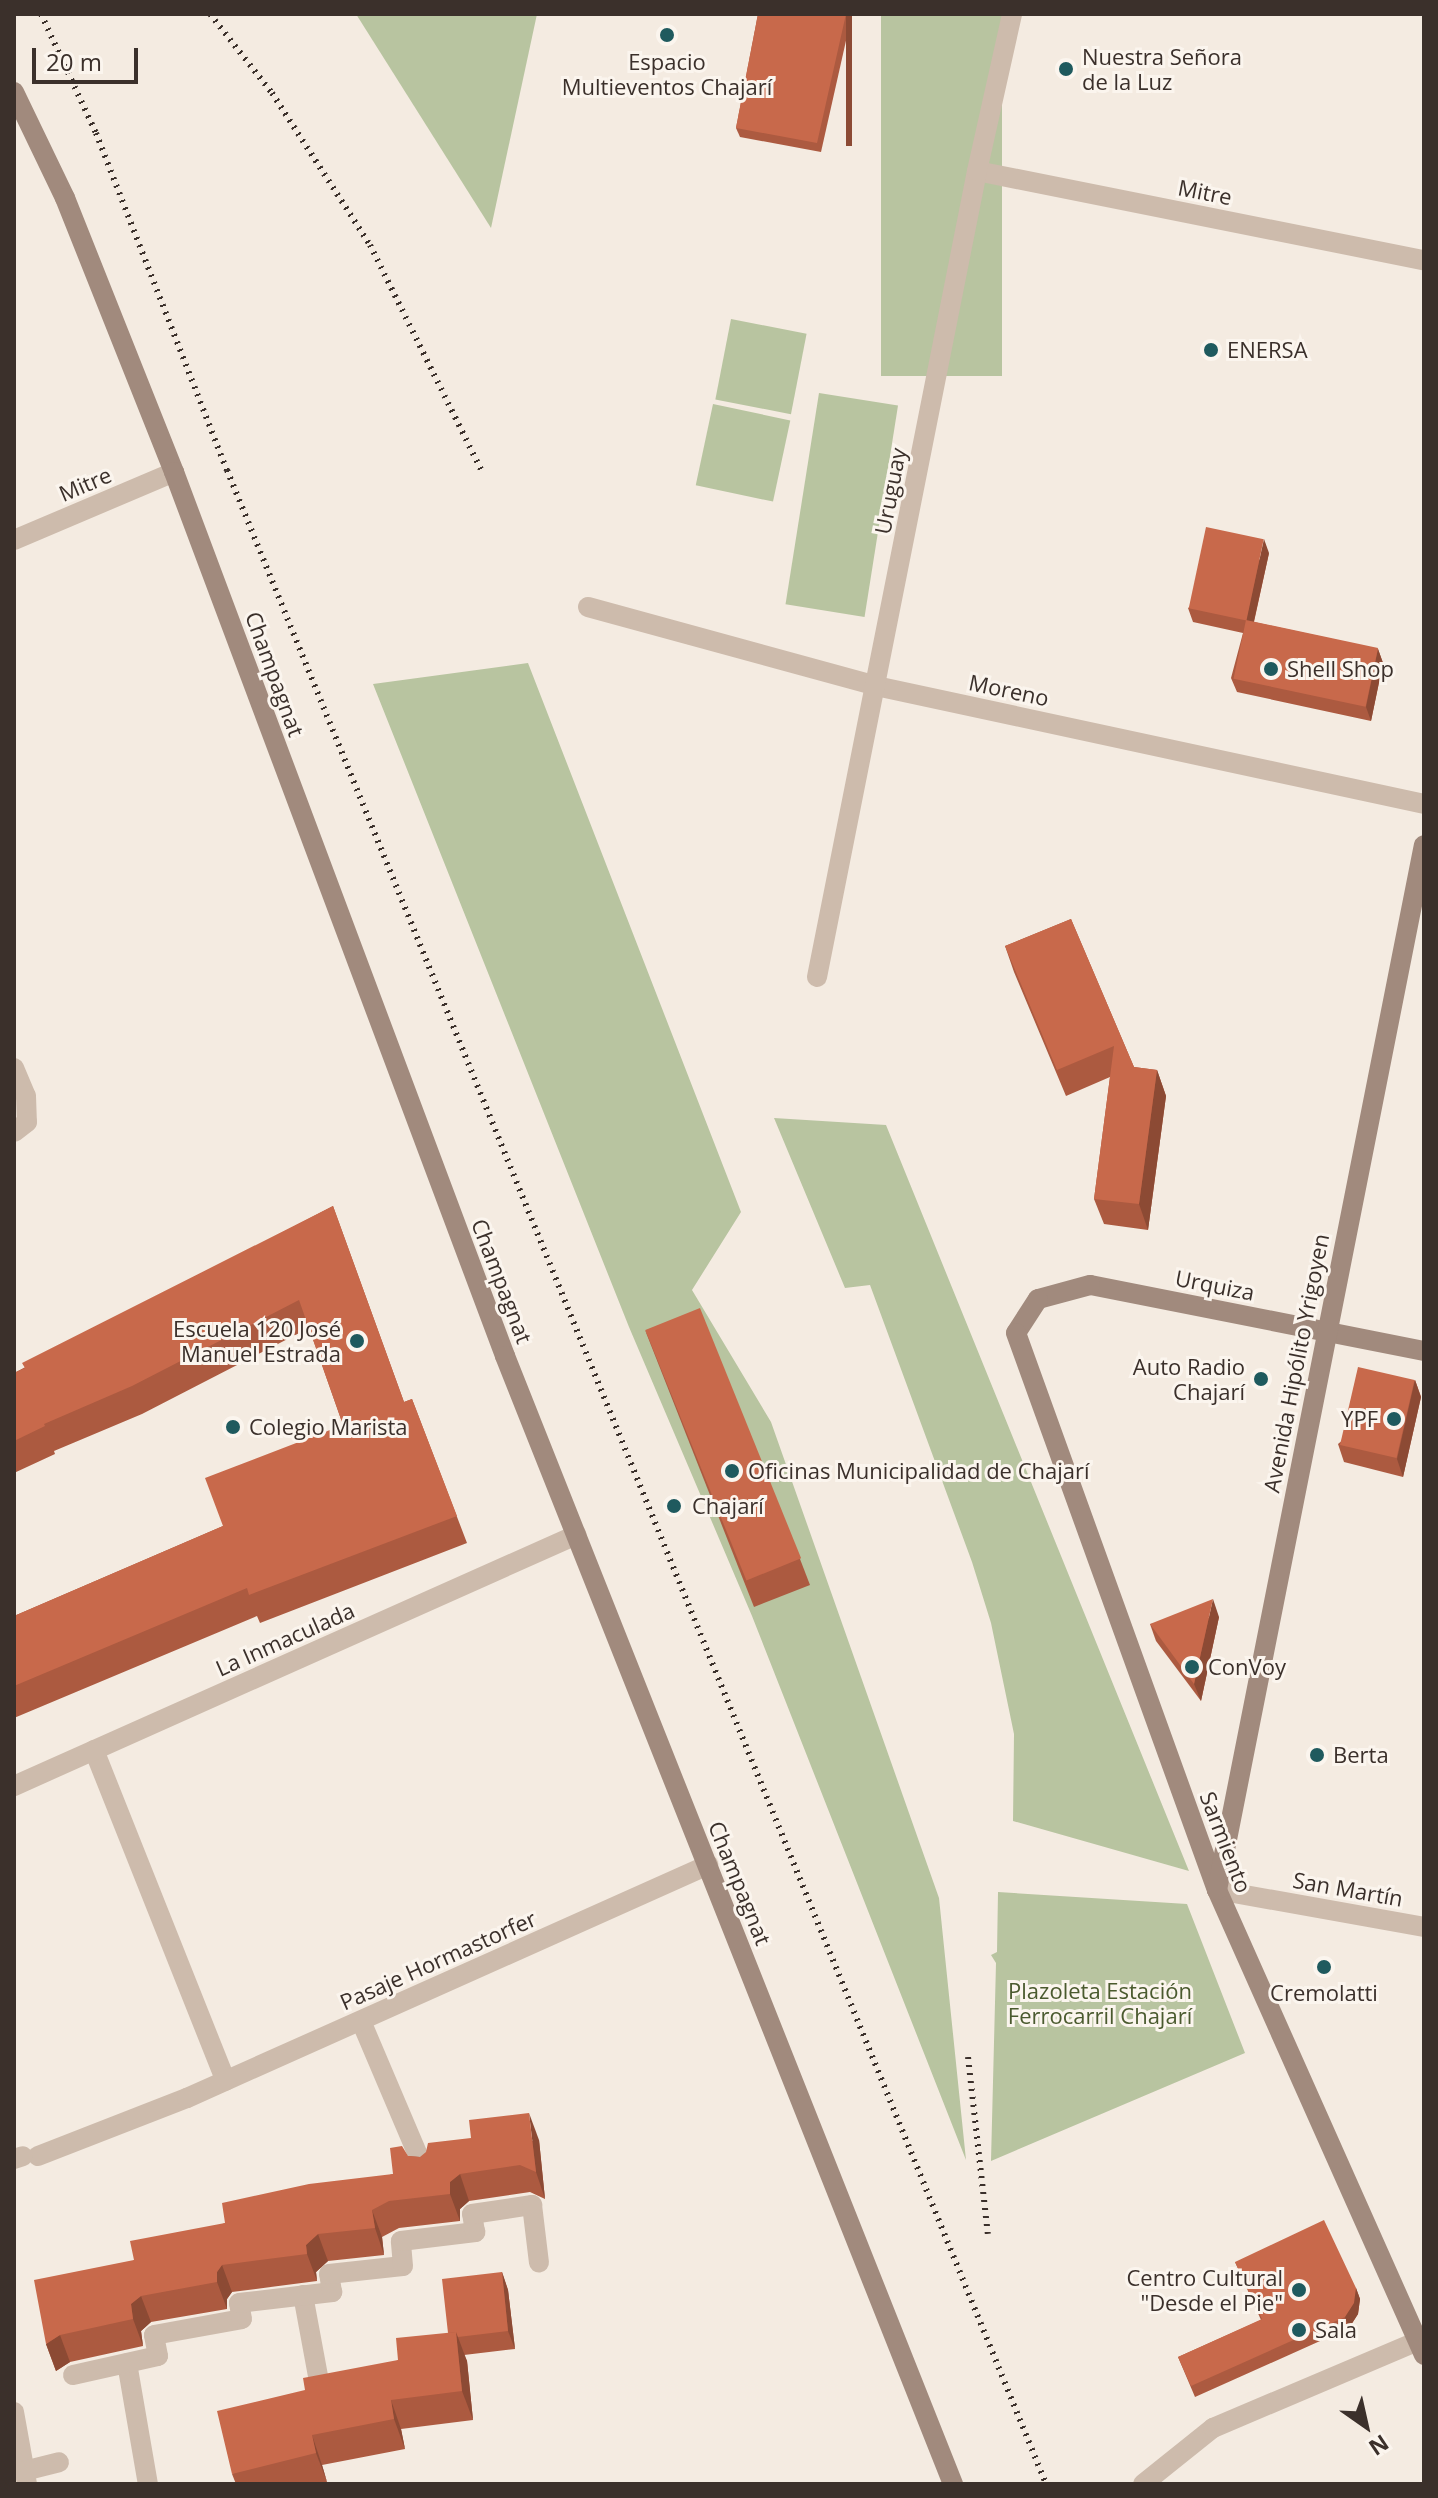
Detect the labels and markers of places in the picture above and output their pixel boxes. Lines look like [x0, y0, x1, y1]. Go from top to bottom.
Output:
marker: Espacio Multieventos Chajarí [658, 26, 676, 44]
place label: Nuestra Señora de la Luz [1082, 43, 1242, 94]
place label: Espacio Multieventos Chajarí [562, 48, 772, 100]
marker: Nuestra Señora de la Luz [1057, 60, 1075, 78]
place label: ENERSA [1227, 337, 1308, 363]
marker: ENERSA [1202, 341, 1220, 359]
place label: Shell Shop [1287, 656, 1394, 682]
marker: Shell Shop [1262, 660, 1280, 678]
place label: Escuela 120 José Manuel Estrada [173, 1315, 341, 1366]
marker: Escuela 120 José Manuel Estrada [348, 1332, 366, 1350]
place label: Auto Radio Chajarí [1133, 1353, 1245, 1404]
marker: Auto Radio Chajarí [1252, 1370, 1270, 1388]
place label: YPF [1341, 1406, 1378, 1432]
marker: YPF [1385, 1410, 1403, 1428]
place label: Colegio Marista [249, 1414, 408, 1440]
marker: Colegio Marista [224, 1418, 242, 1436]
place label: Oficinas Municipalidad de Chajarí [748, 1458, 1090, 1484]
marker: Oficinas Municipalidad de Chajarí [723, 1462, 741, 1480]
place label: Chajarí [692, 1493, 764, 1519]
marker: Chajarí [663, 1495, 685, 1517]
place label: ConVoy [1208, 1654, 1286, 1680]
marker: ConVoy [1183, 1658, 1201, 1676]
place label: Berta [1333, 1742, 1389, 1768]
marker: Berta [1308, 1746, 1326, 1764]
marker: Cremolatti [1315, 1958, 1333, 1976]
place label: Cremolatti [1270, 1980, 1378, 2006]
place label: Centro Cultural "Desde el Pie" [1127, 2264, 1283, 2316]
marker: Centro Cultural "Desde el Pie" [1290, 2281, 1308, 2299]
place label: Sala [1315, 2317, 1357, 2343]
marker: Sala [1290, 2321, 1308, 2339]

